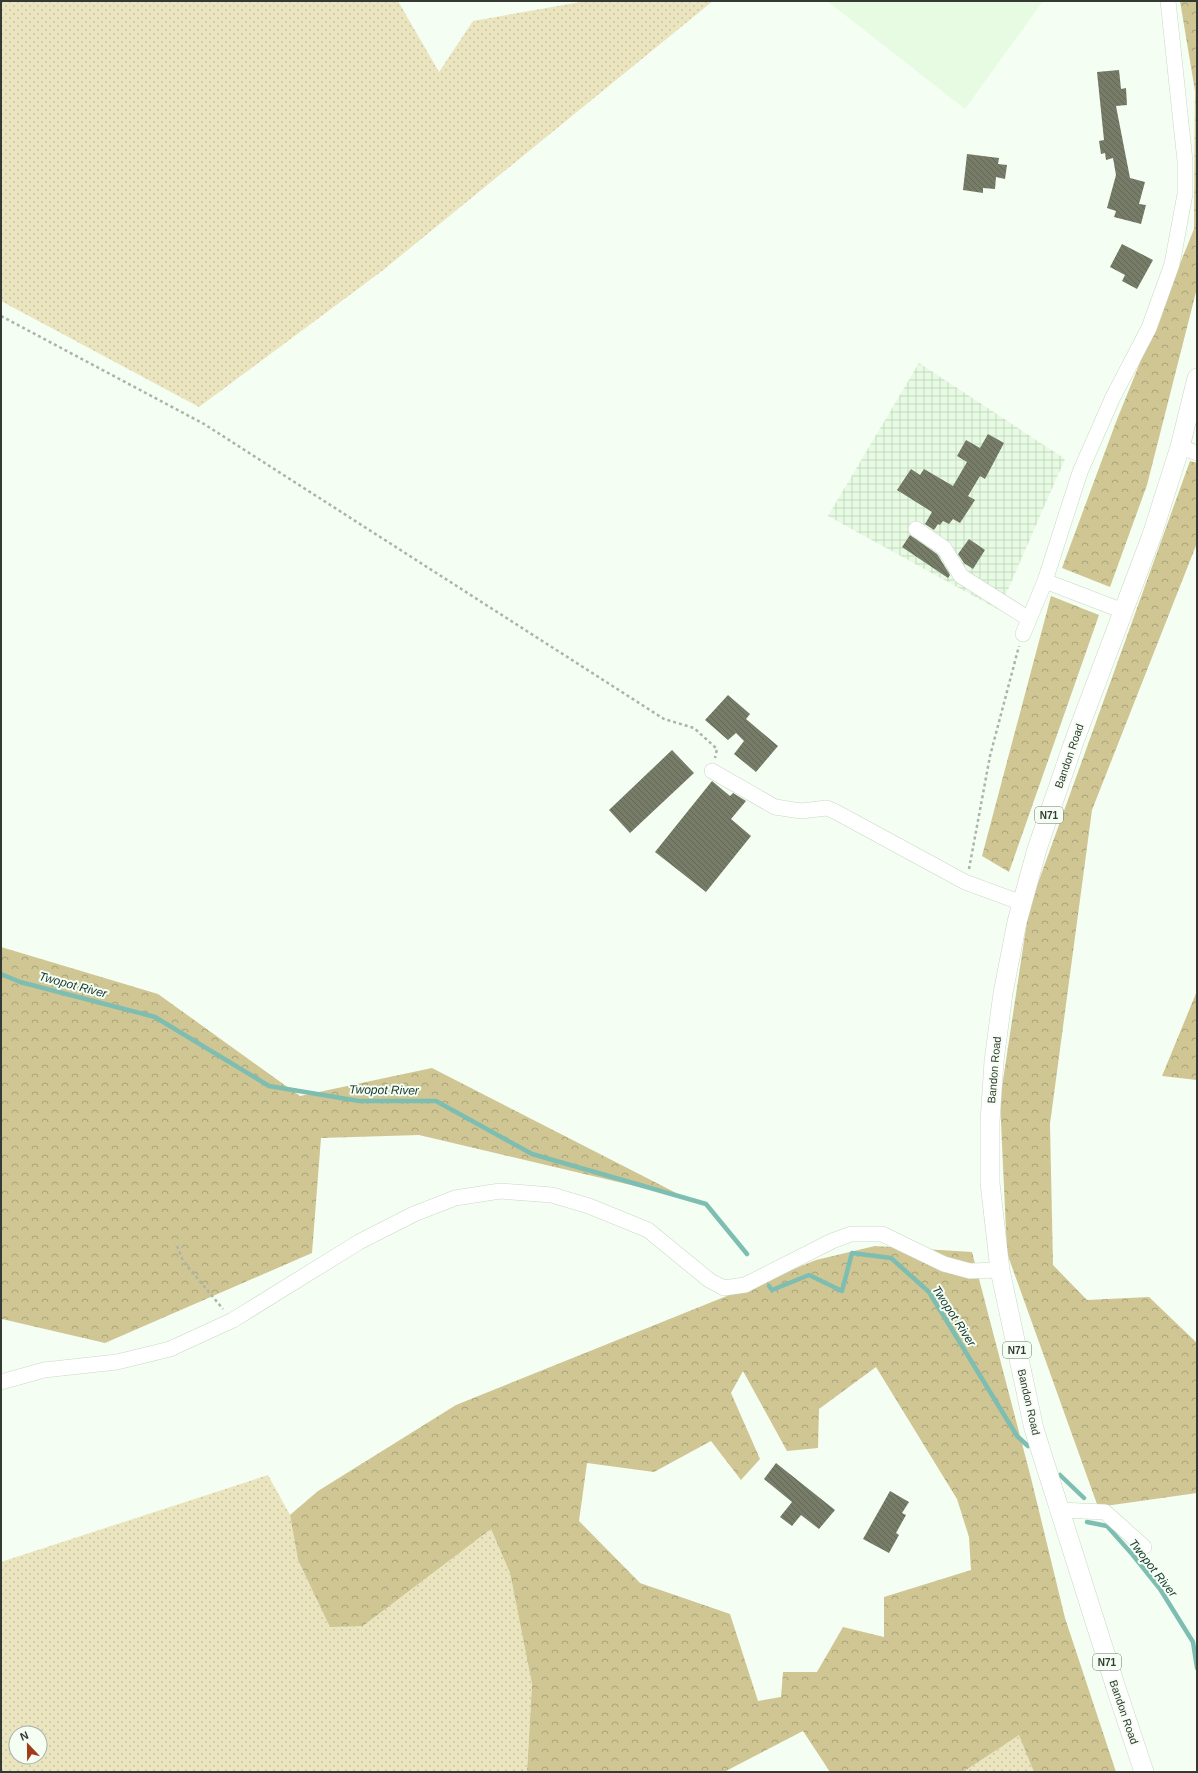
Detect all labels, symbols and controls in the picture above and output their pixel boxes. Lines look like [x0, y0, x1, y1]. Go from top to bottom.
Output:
street label: Bandon Road [1052, 722, 1086, 790]
road number: N71 [1035, 807, 1063, 823]
water label: Twopot River [37, 969, 109, 1001]
street label: Bandon Road [985, 1036, 1003, 1104]
water label: Twopot River [349, 1082, 420, 1098]
water label: Twopot River [929, 1283, 979, 1350]
road number: N71 [1003, 1342, 1031, 1358]
street label: Bandon Road [1016, 1368, 1042, 1436]
water label: Twopot River [1126, 1536, 1181, 1601]
road number: N71 [1093, 1654, 1121, 1670]
street label: Bandon Road [1107, 1678, 1141, 1746]
north arrow [8, 1725, 48, 1765]
text: N [18, 1729, 30, 1743]

